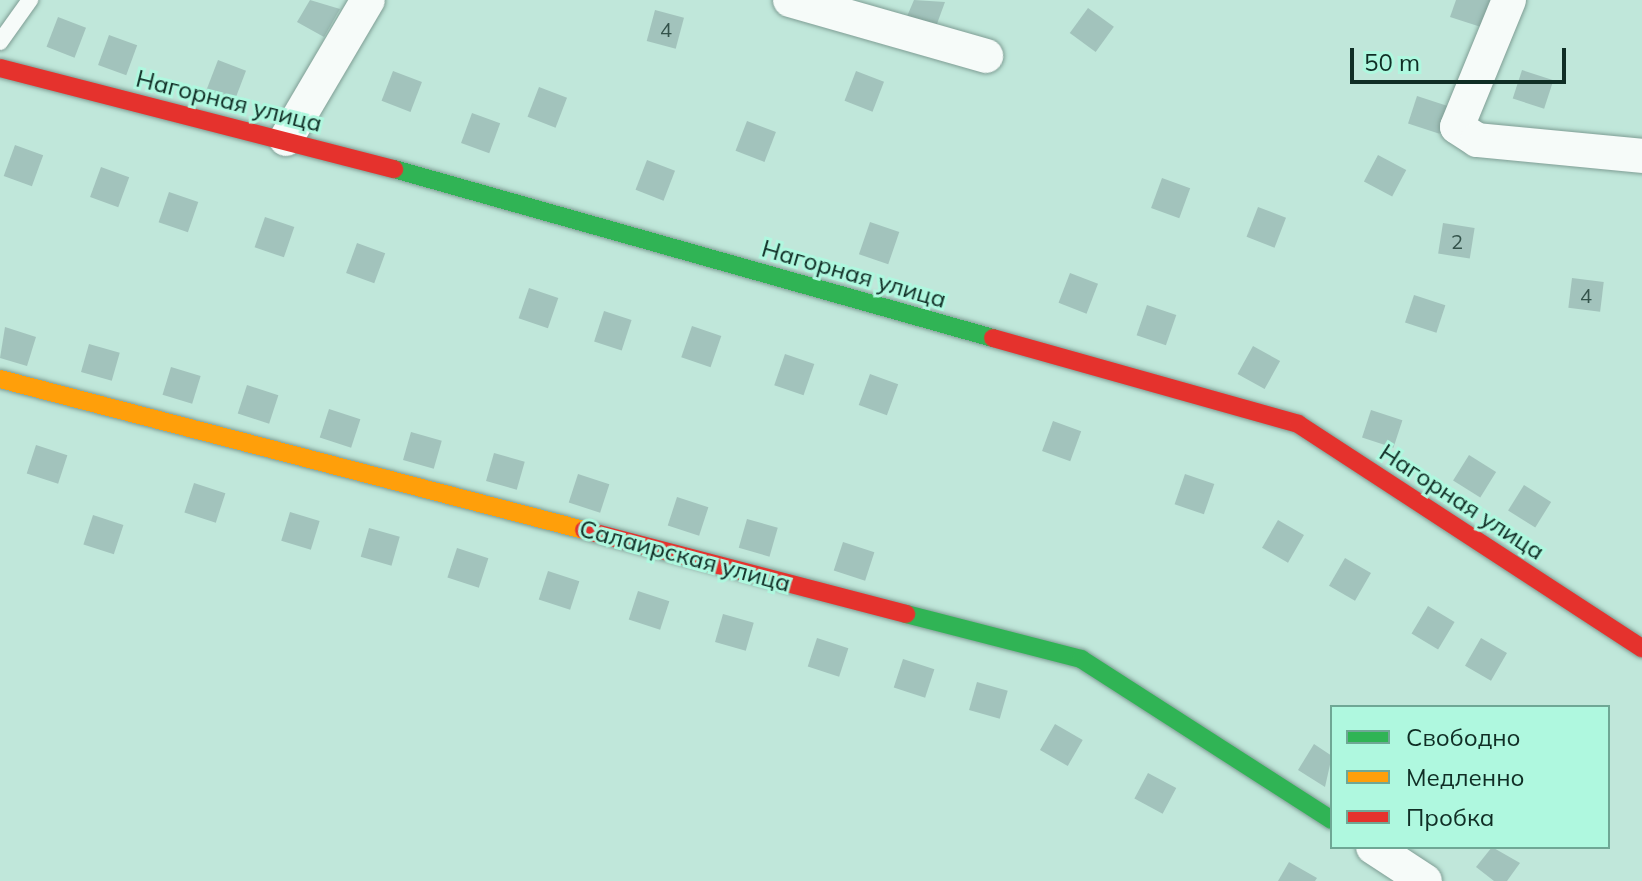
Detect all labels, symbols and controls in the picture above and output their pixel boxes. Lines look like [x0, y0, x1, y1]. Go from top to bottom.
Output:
house number: 4 [660, 17, 672, 41]
scale bar [1354, 32, 1570, 82]
text: 50 m [1364, 47, 1420, 77]
street label: Нагорная улица [133, 64, 325, 138]
house number: 2 [1451, 229, 1463, 253]
street label: Нагорная улица [758, 234, 950, 314]
house number: 4 [1580, 283, 1592, 307]
street label: Нагорная улица [1374, 438, 1550, 566]
street label: Салаирская улица [576, 514, 794, 598]
legend [1330, 705, 1610, 849]
text: Свободно [1406, 722, 1521, 752]
text: Медленно [1406, 762, 1525, 792]
text: Пробка [1406, 802, 1494, 832]

